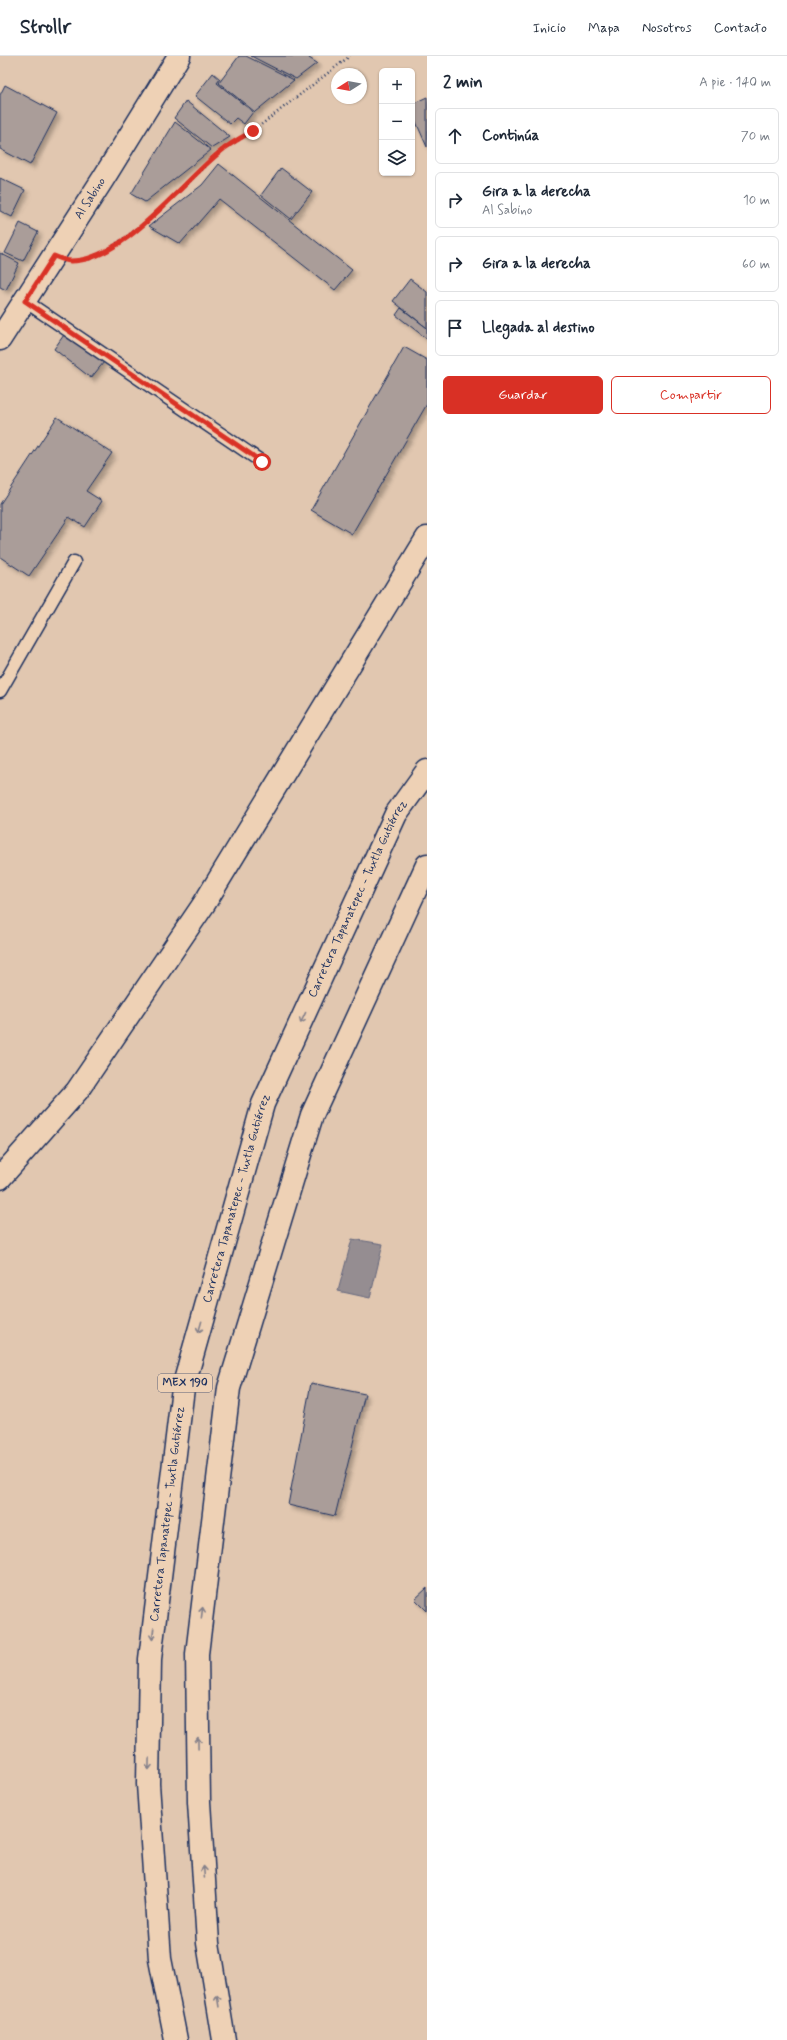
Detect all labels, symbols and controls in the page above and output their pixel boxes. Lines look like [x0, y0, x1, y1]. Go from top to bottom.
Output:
text: Strollr [20, 15, 71, 40]
text: Inicio [533, 19, 566, 37]
text: Mapa [588, 19, 620, 37]
text: Nosotros [642, 19, 692, 37]
text: Contacto [714, 19, 767, 37]
north arrow [331, 68, 367, 104]
map controls [379, 68, 415, 176]
button: + [379, 68, 415, 104]
text: 2 min [443, 71, 483, 93]
text: A pie · 140 m [699, 74, 771, 91]
button: − [379, 104, 415, 140]
route end [244, 122, 262, 140]
icon: ahead [444, 125, 466, 147]
text: Continúa [482, 126, 539, 146]
text: 70 m [741, 128, 770, 145]
button: layers [379, 140, 415, 176]
street label: Al Sabino [71, 175, 110, 222]
text: Gira a la derecha [482, 182, 591, 202]
icon: right [444, 189, 466, 211]
text: 10 m [743, 192, 770, 209]
text: Al Sabino [482, 202, 532, 219]
icon: right [444, 253, 466, 275]
text: Gira a la derecha [482, 254, 591, 274]
text: 60 m [742, 256, 770, 273]
icon: arrive [444, 317, 466, 339]
text: Llegada al destino [482, 318, 595, 338]
button: Guardar [443, 376, 603, 414]
button: Compartir [611, 376, 771, 414]
route start [253, 453, 271, 471]
street label: Carretera Tapanatepec - Tuxtla Gutiérrez [305, 797, 411, 1000]
one-way arrow [298, 1012, 306, 1024]
street label: Carretera Tapanatepec - Tuxtla Gutiérrez [199, 1091, 275, 1305]
one-way arrow [196, 1320, 203, 1333]
road number: MEX 190 [158, 1374, 212, 1392]
street label: Carretera Tapanatepec - Tuxtla Gutiérrez [147, 1406, 189, 1622]
one-way arrow [198, 1607, 206, 1620]
one-way arrow [149, 1628, 157, 1641]
one-way arrow [194, 1737, 202, 1750]
one-way arrow [145, 1757, 153, 1770]
one-way arrow [200, 1866, 207, 1879]
one-way arrow [214, 1995, 222, 2008]

